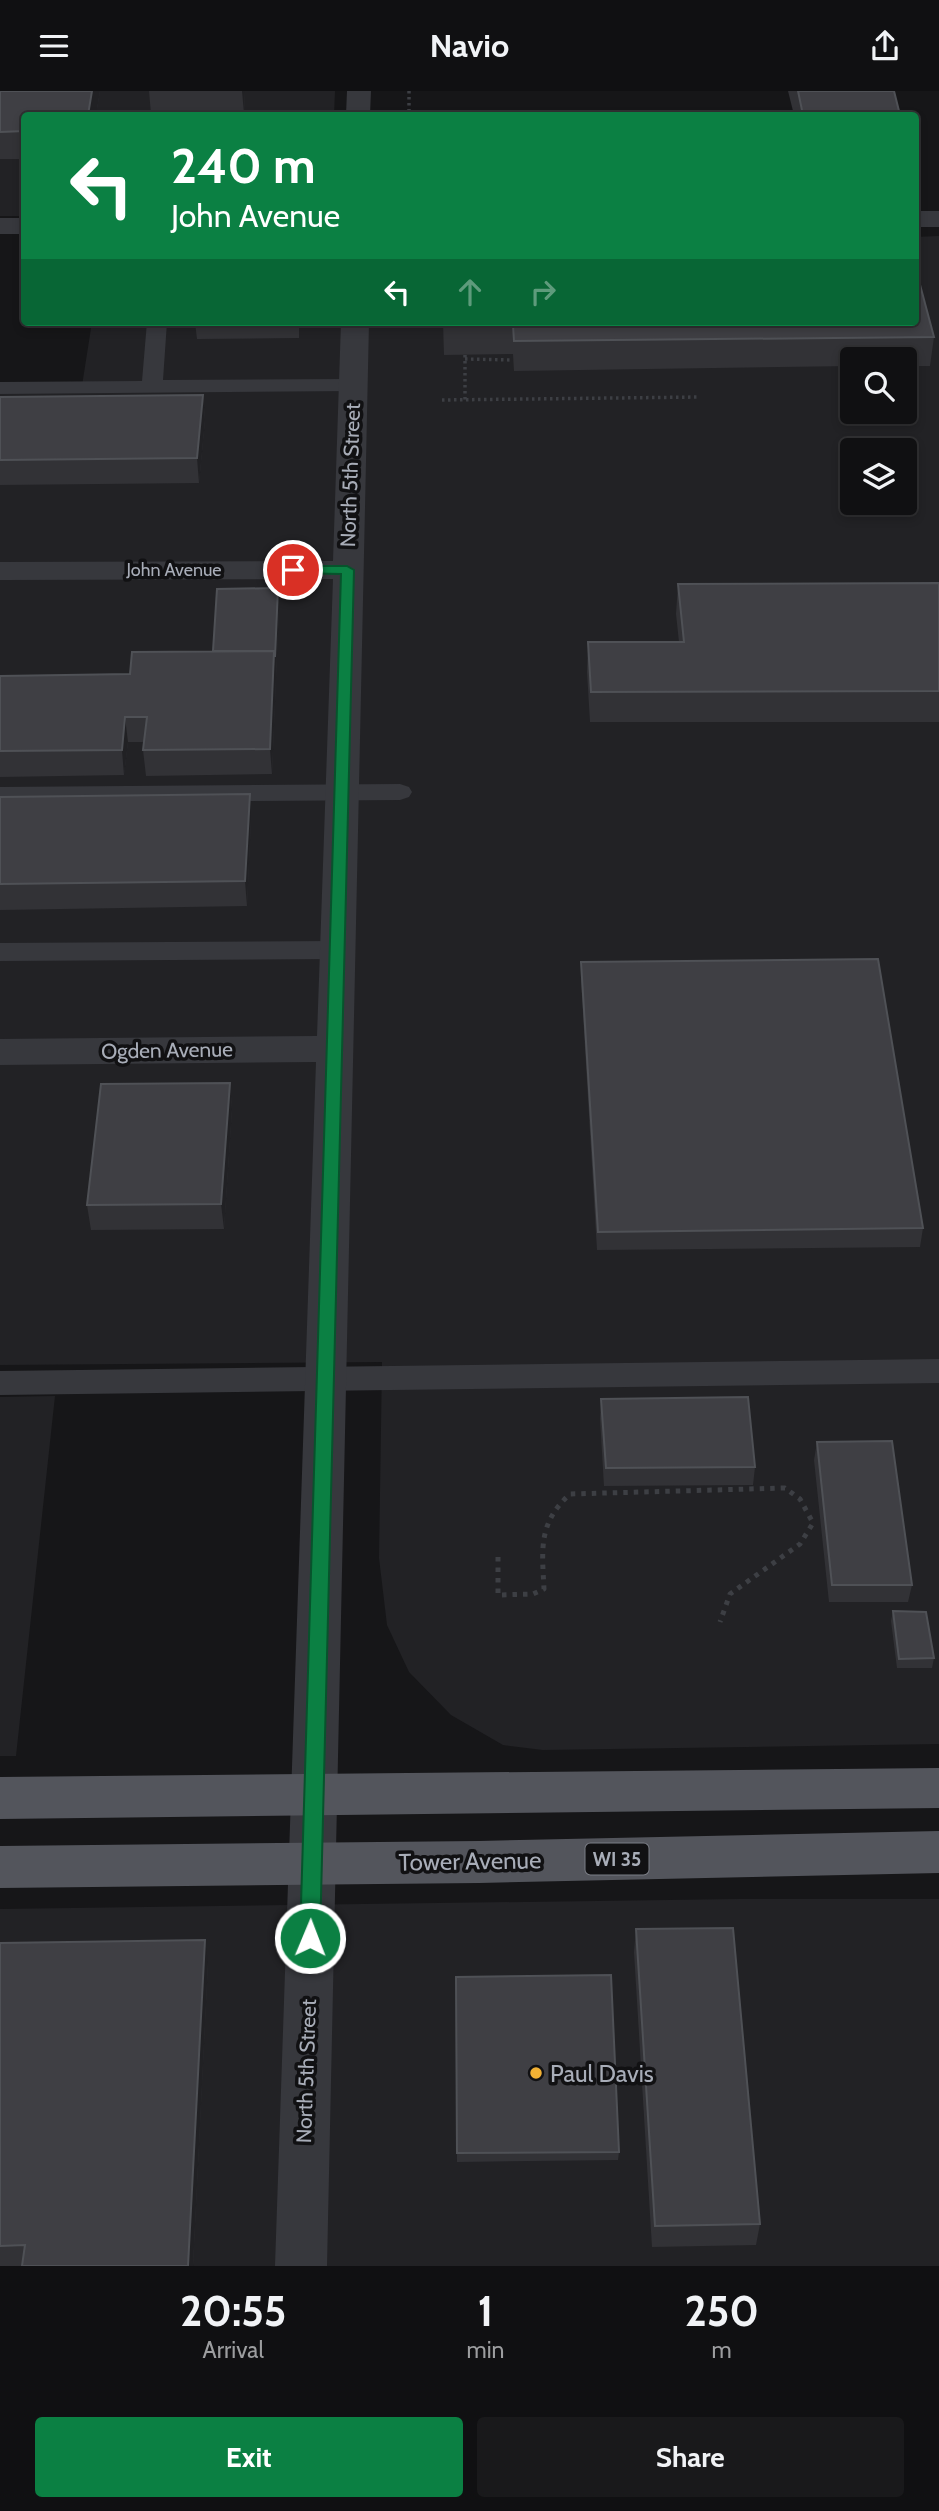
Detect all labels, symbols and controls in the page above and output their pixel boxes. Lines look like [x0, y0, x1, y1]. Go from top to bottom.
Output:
text: Navio [430, 26, 509, 65]
icon: menu [35, 27, 73, 65]
icon: share [866, 27, 904, 65]
text: 240 m [171, 136, 316, 195]
icon: left [56, 140, 147, 231]
text: John Avenue [171, 196, 340, 235]
icon: left [378, 273, 416, 311]
icon: ahead [451, 273, 489, 311]
icon: right [524, 273, 562, 311]
map controls [840, 347, 917, 515]
button: search [840, 347, 917, 424]
street label: North 5th Street [335, 402, 365, 548]
button: layers [840, 438, 917, 515]
pin [263, 540, 323, 600]
icon: arrive [274, 551, 312, 589]
street label: John Avenue [125, 559, 222, 581]
street label: Ogden Avenue [101, 1036, 233, 1064]
road number: WI 35 [586, 1843, 648, 1875]
street label: Tower Avenue [398, 1845, 542, 1877]
position arrow [273, 1901, 347, 1975]
street label: North 5th Street [291, 1998, 321, 2144]
place label: Paul Davis [550, 2059, 654, 2088]
marker: Paul Davis [528, 2065, 544, 2081]
text: 20:55 [180, 2285, 286, 2337]
text: 1 [478, 2285, 493, 2337]
text: 250 [684, 2285, 759, 2337]
text: Arrival [203, 2336, 264, 2364]
text: min [466, 2336, 504, 2364]
text: m [712, 2336, 732, 2364]
button: Exit [35, 2417, 463, 2497]
button: Share [477, 2417, 904, 2497]

